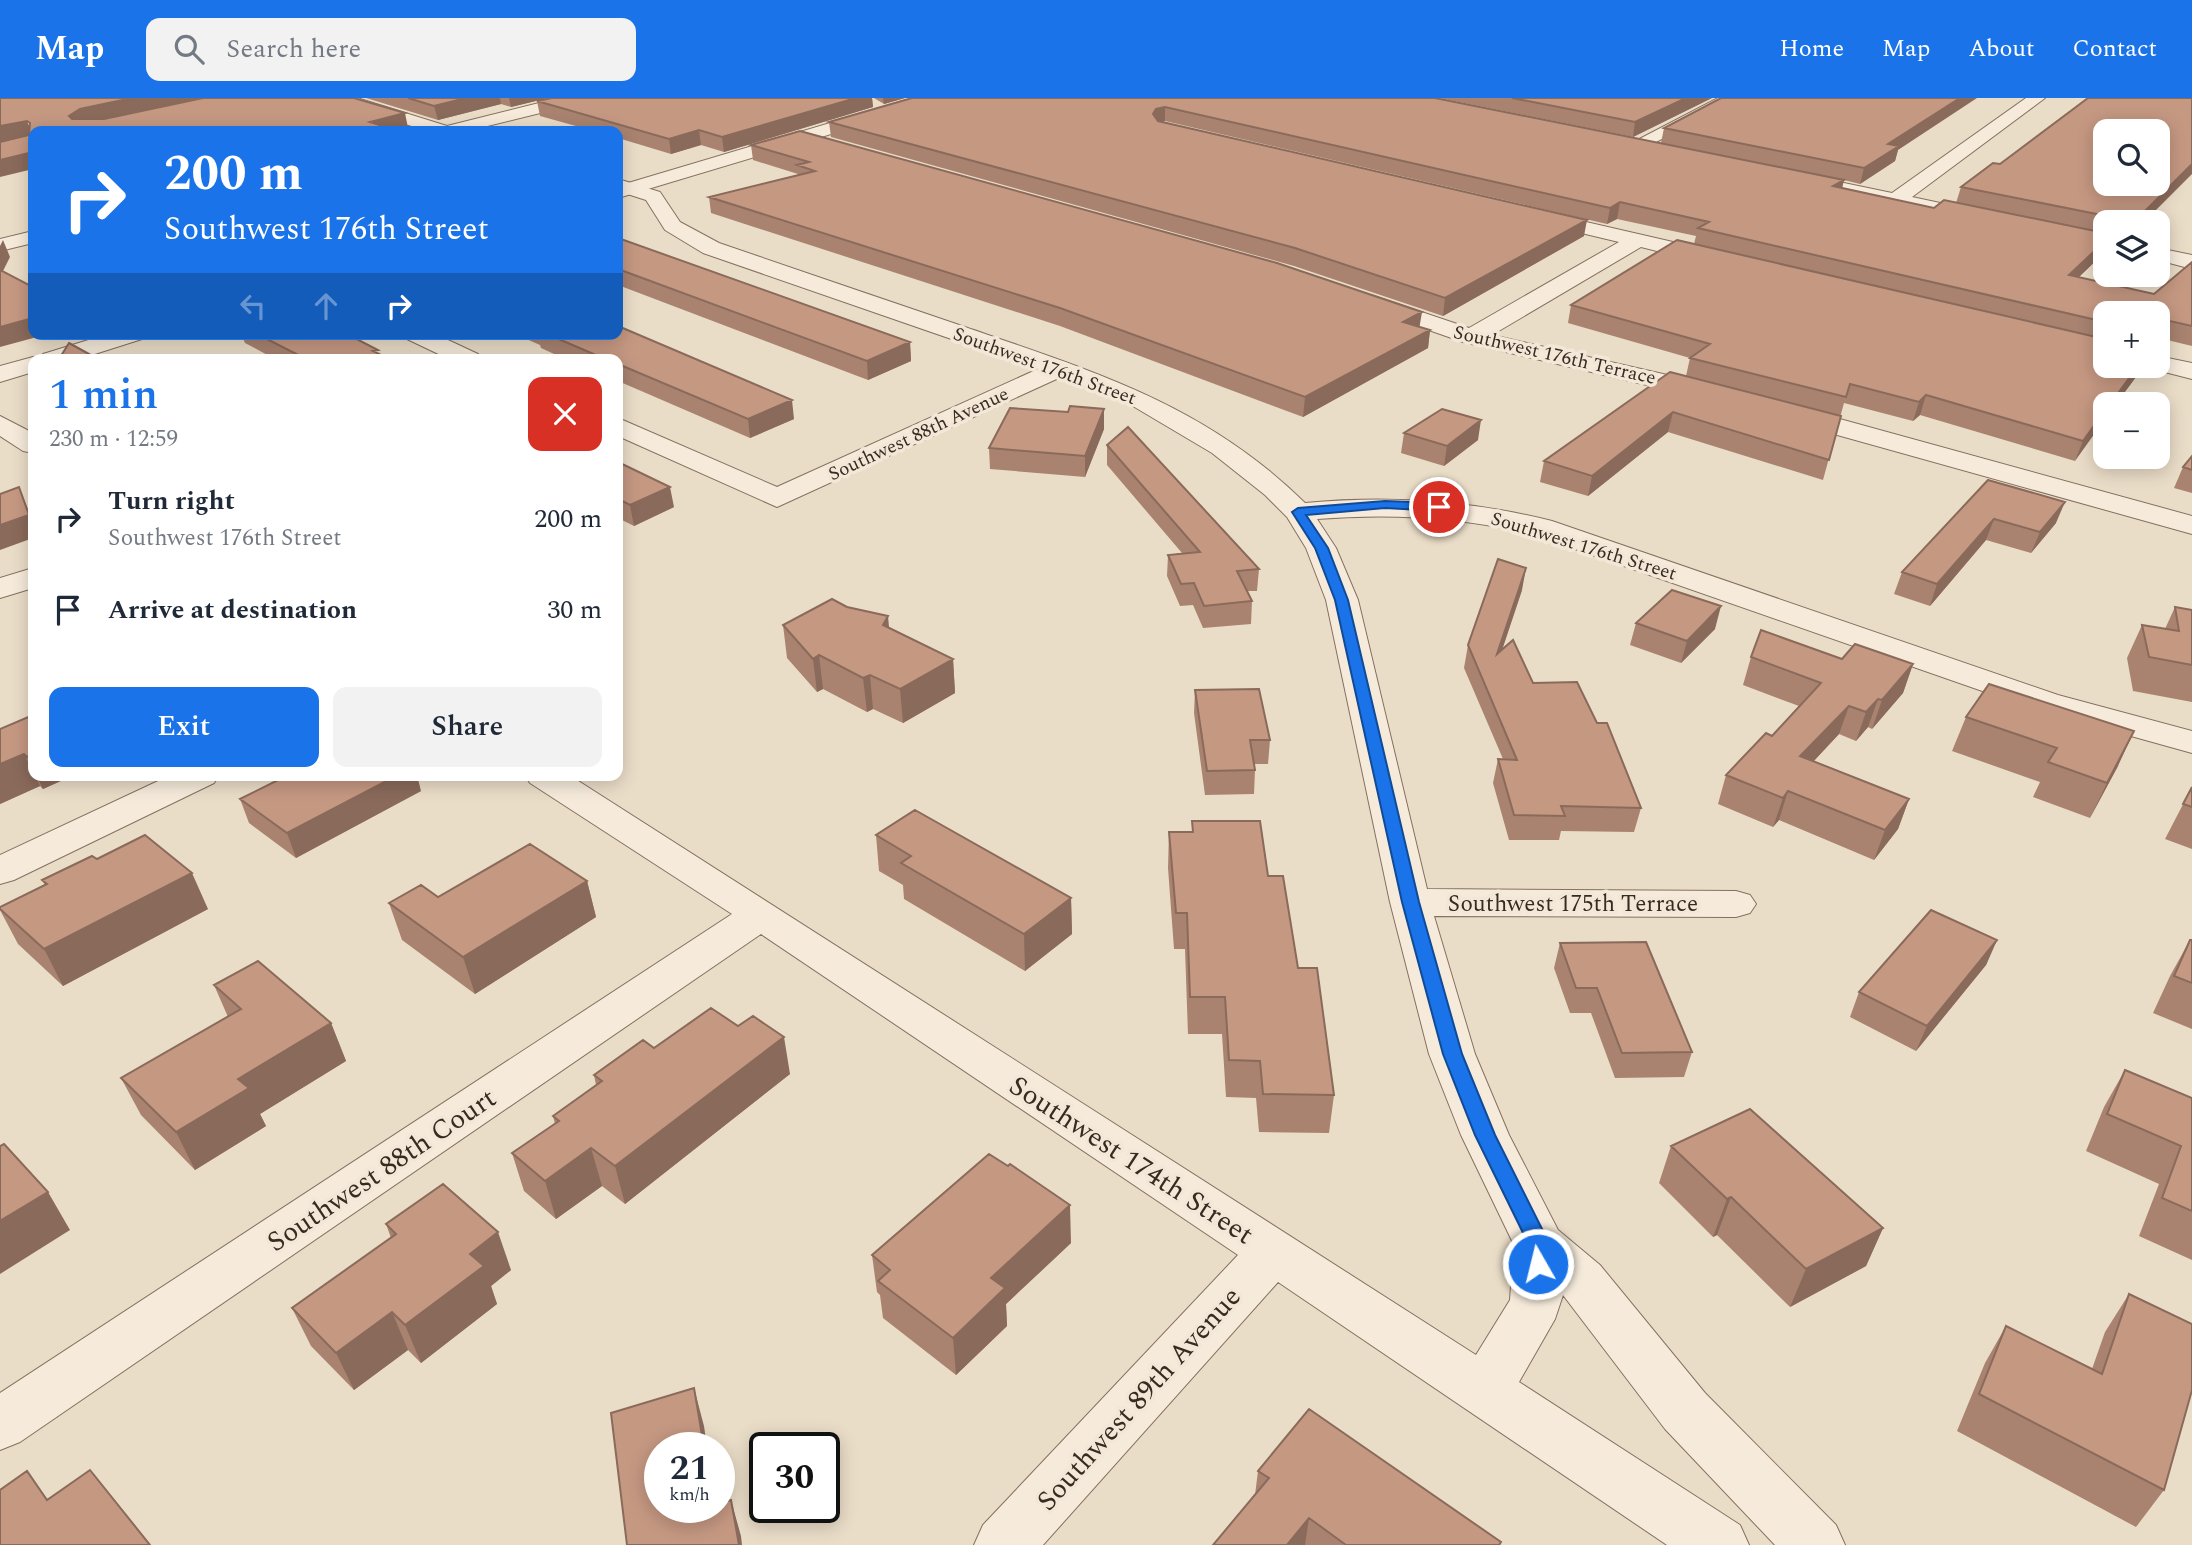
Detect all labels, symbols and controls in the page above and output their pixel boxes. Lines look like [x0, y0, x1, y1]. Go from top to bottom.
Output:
search box [146, 18, 636, 81]
text: Map [35, 24, 104, 74]
text: Search here [226, 29, 361, 69]
icon: search [170, 30, 208, 68]
text: Home [1779, 31, 1844, 67]
text: Map [1882, 31, 1930, 67]
text: About [1968, 31, 2034, 67]
text: Contact [2072, 31, 2157, 67]
map controls [2093, 119, 2170, 469]
button: search [2093, 119, 2170, 196]
text: 200 m [164, 137, 303, 212]
icon: right [49, 154, 140, 245]
text: Southwest 176th Street [164, 205, 489, 254]
button: layers [2093, 210, 2170, 287]
icon: left [234, 287, 272, 325]
icon: ahead [307, 287, 345, 325]
icon: right [380, 287, 418, 325]
button: + [2093, 301, 2170, 378]
street label: Southwest 176th Terrace [1451, 318, 1659, 393]
street label: Southwest 176th Street [949, 320, 1140, 413]
text: 1 min [49, 364, 158, 427]
button: close [528, 377, 602, 451]
street label: Southwest 88th Avenue [824, 380, 1014, 489]
button: − [2093, 392, 2170, 469]
text: 230 m · 12:59 [49, 422, 178, 457]
pin [1409, 477, 1469, 537]
text: Turn right [108, 481, 235, 521]
icon: arrive [1420, 488, 1458, 526]
text: 200 m [534, 499, 602, 539]
icon: right [49, 500, 87, 538]
street label: Southwest 176th Street [1487, 504, 1680, 589]
text: Southwest 176th Street [108, 521, 341, 556]
text: Arrive at destination [108, 590, 357, 630]
text: 30 m [547, 590, 602, 630]
icon: arrive [49, 591, 87, 629]
button: Exit [49, 687, 319, 767]
button: Share [333, 687, 602, 767]
street label: Southwest 175th Terrace [1448, 887, 1698, 922]
street label: Southwest 174th Street [1000, 1065, 1262, 1256]
street label: Southwest 88th Court [258, 1077, 505, 1263]
position arrow [1501, 1227, 1575, 1301]
street label: Southwest 89th Avenue [1026, 1277, 1252, 1521]
speed limit sign: 30 [749, 1432, 840, 1523]
text: 21 [670, 1442, 709, 1495]
text: km/h [669, 1481, 710, 1508]

